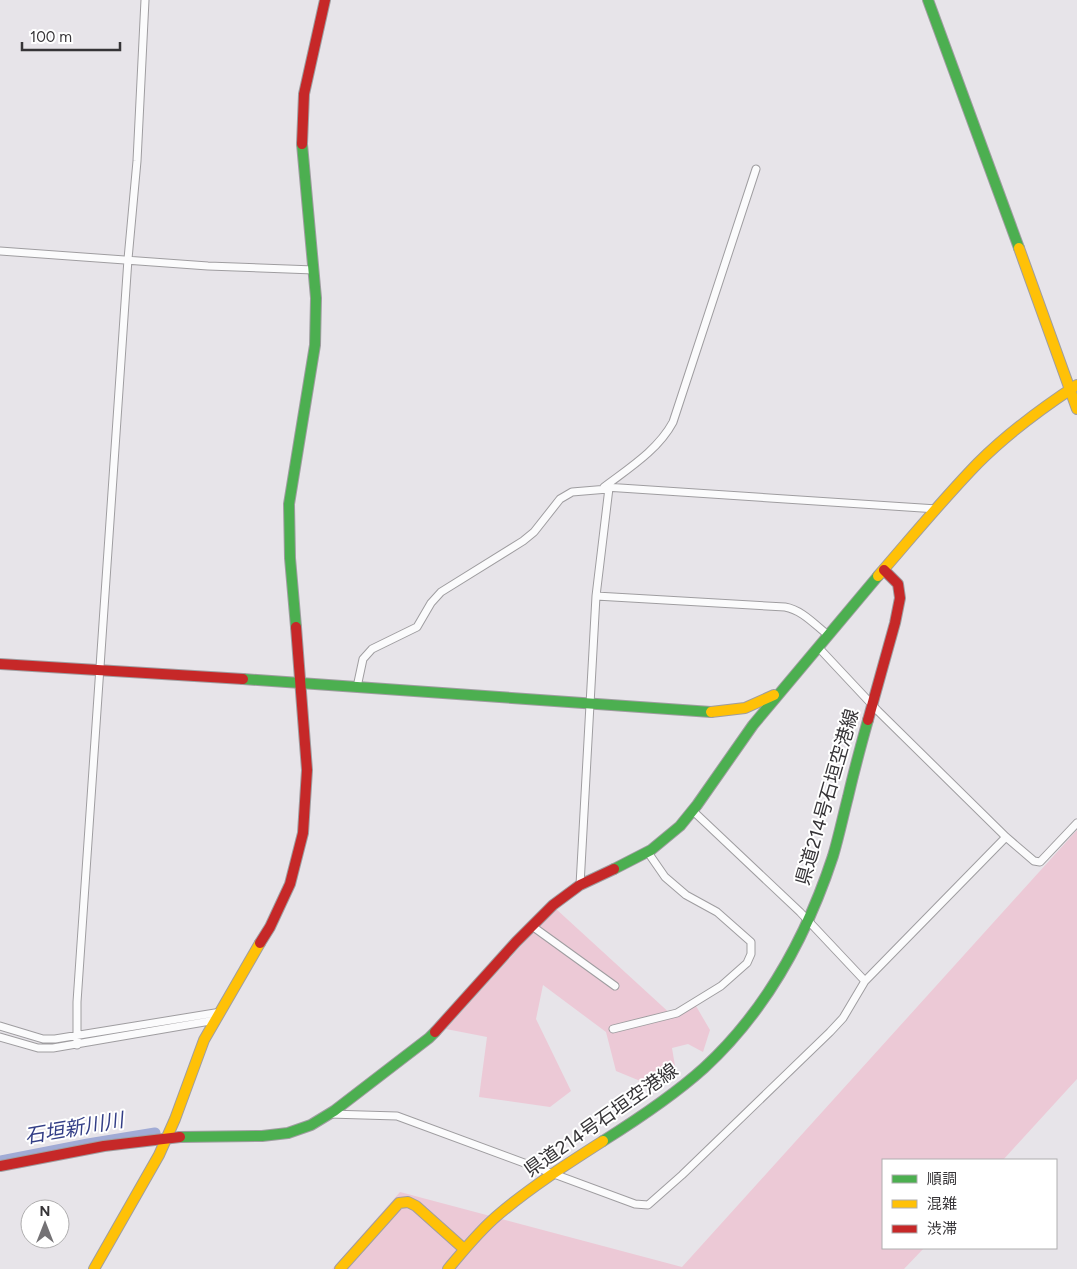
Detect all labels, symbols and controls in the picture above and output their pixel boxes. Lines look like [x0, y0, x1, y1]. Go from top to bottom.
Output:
scale bar [22, 20, 120, 52]
text: 100 m [30, 28, 72, 46]
street label: 県道214号石垣空港線 [791, 706, 863, 888]
street label: 県道214号石垣空港線 [520, 1058, 682, 1182]
water label: 石垣新川川 [23, 1107, 127, 1149]
legend [882, 1159, 1057, 1249]
text: 順調 [927, 1170, 957, 1188]
text: 混雑 [927, 1195, 957, 1213]
north arrow [20, 1199, 70, 1249]
text: N [40, 1203, 50, 1220]
text: 渋滞 [927, 1220, 957, 1238]

